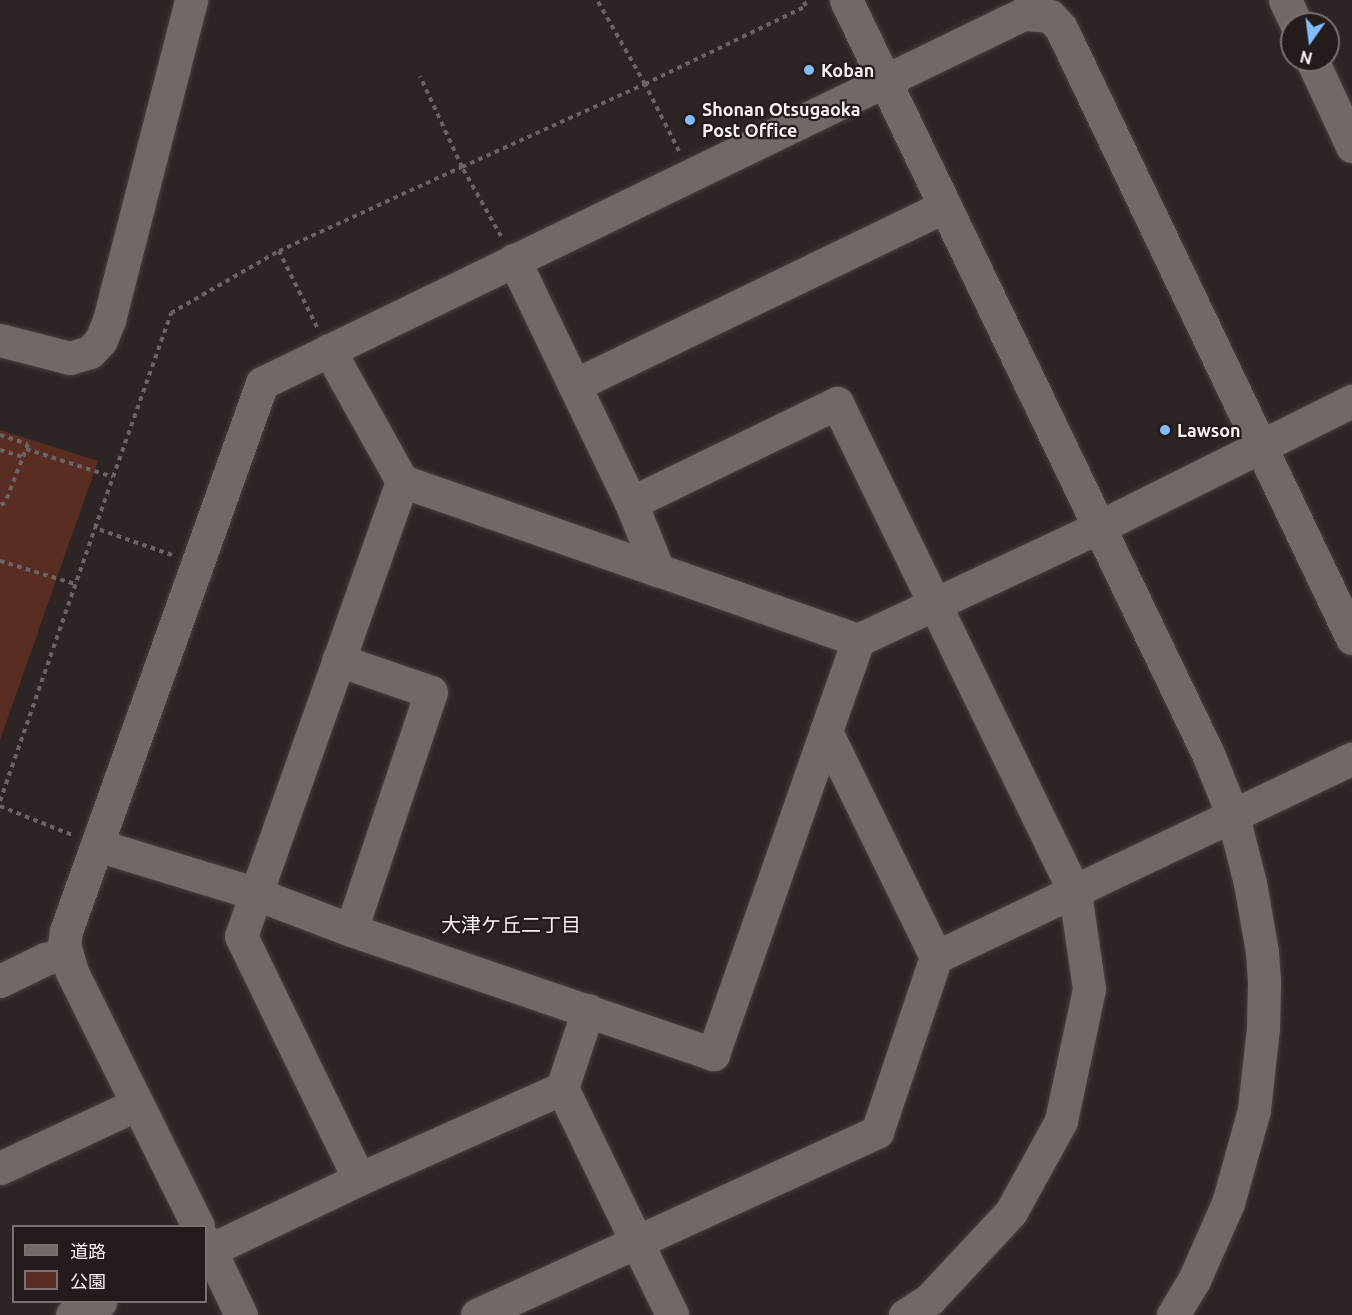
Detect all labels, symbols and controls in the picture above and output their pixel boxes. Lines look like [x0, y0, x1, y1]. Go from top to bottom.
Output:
north arrow [1280, 12, 1340, 72]
text: N [1298, 47, 1314, 68]
place label: Koban [821, 59, 874, 81]
marker: Koban [802, 63, 816, 77]
place label: Shonan Otsugaoka Post Office [702, 99, 861, 142]
marker: Shonan Otsugaoka Post Office [683, 113, 697, 127]
place label: Lawson [1177, 419, 1241, 441]
marker: Lawson [1158, 423, 1172, 437]
district label: 大津ケ丘二丁目 [441, 912, 581, 936]
legend [12, 1225, 207, 1303]
text: 道路 [70, 1241, 106, 1261]
text: 公園 [70, 1271, 106, 1291]

